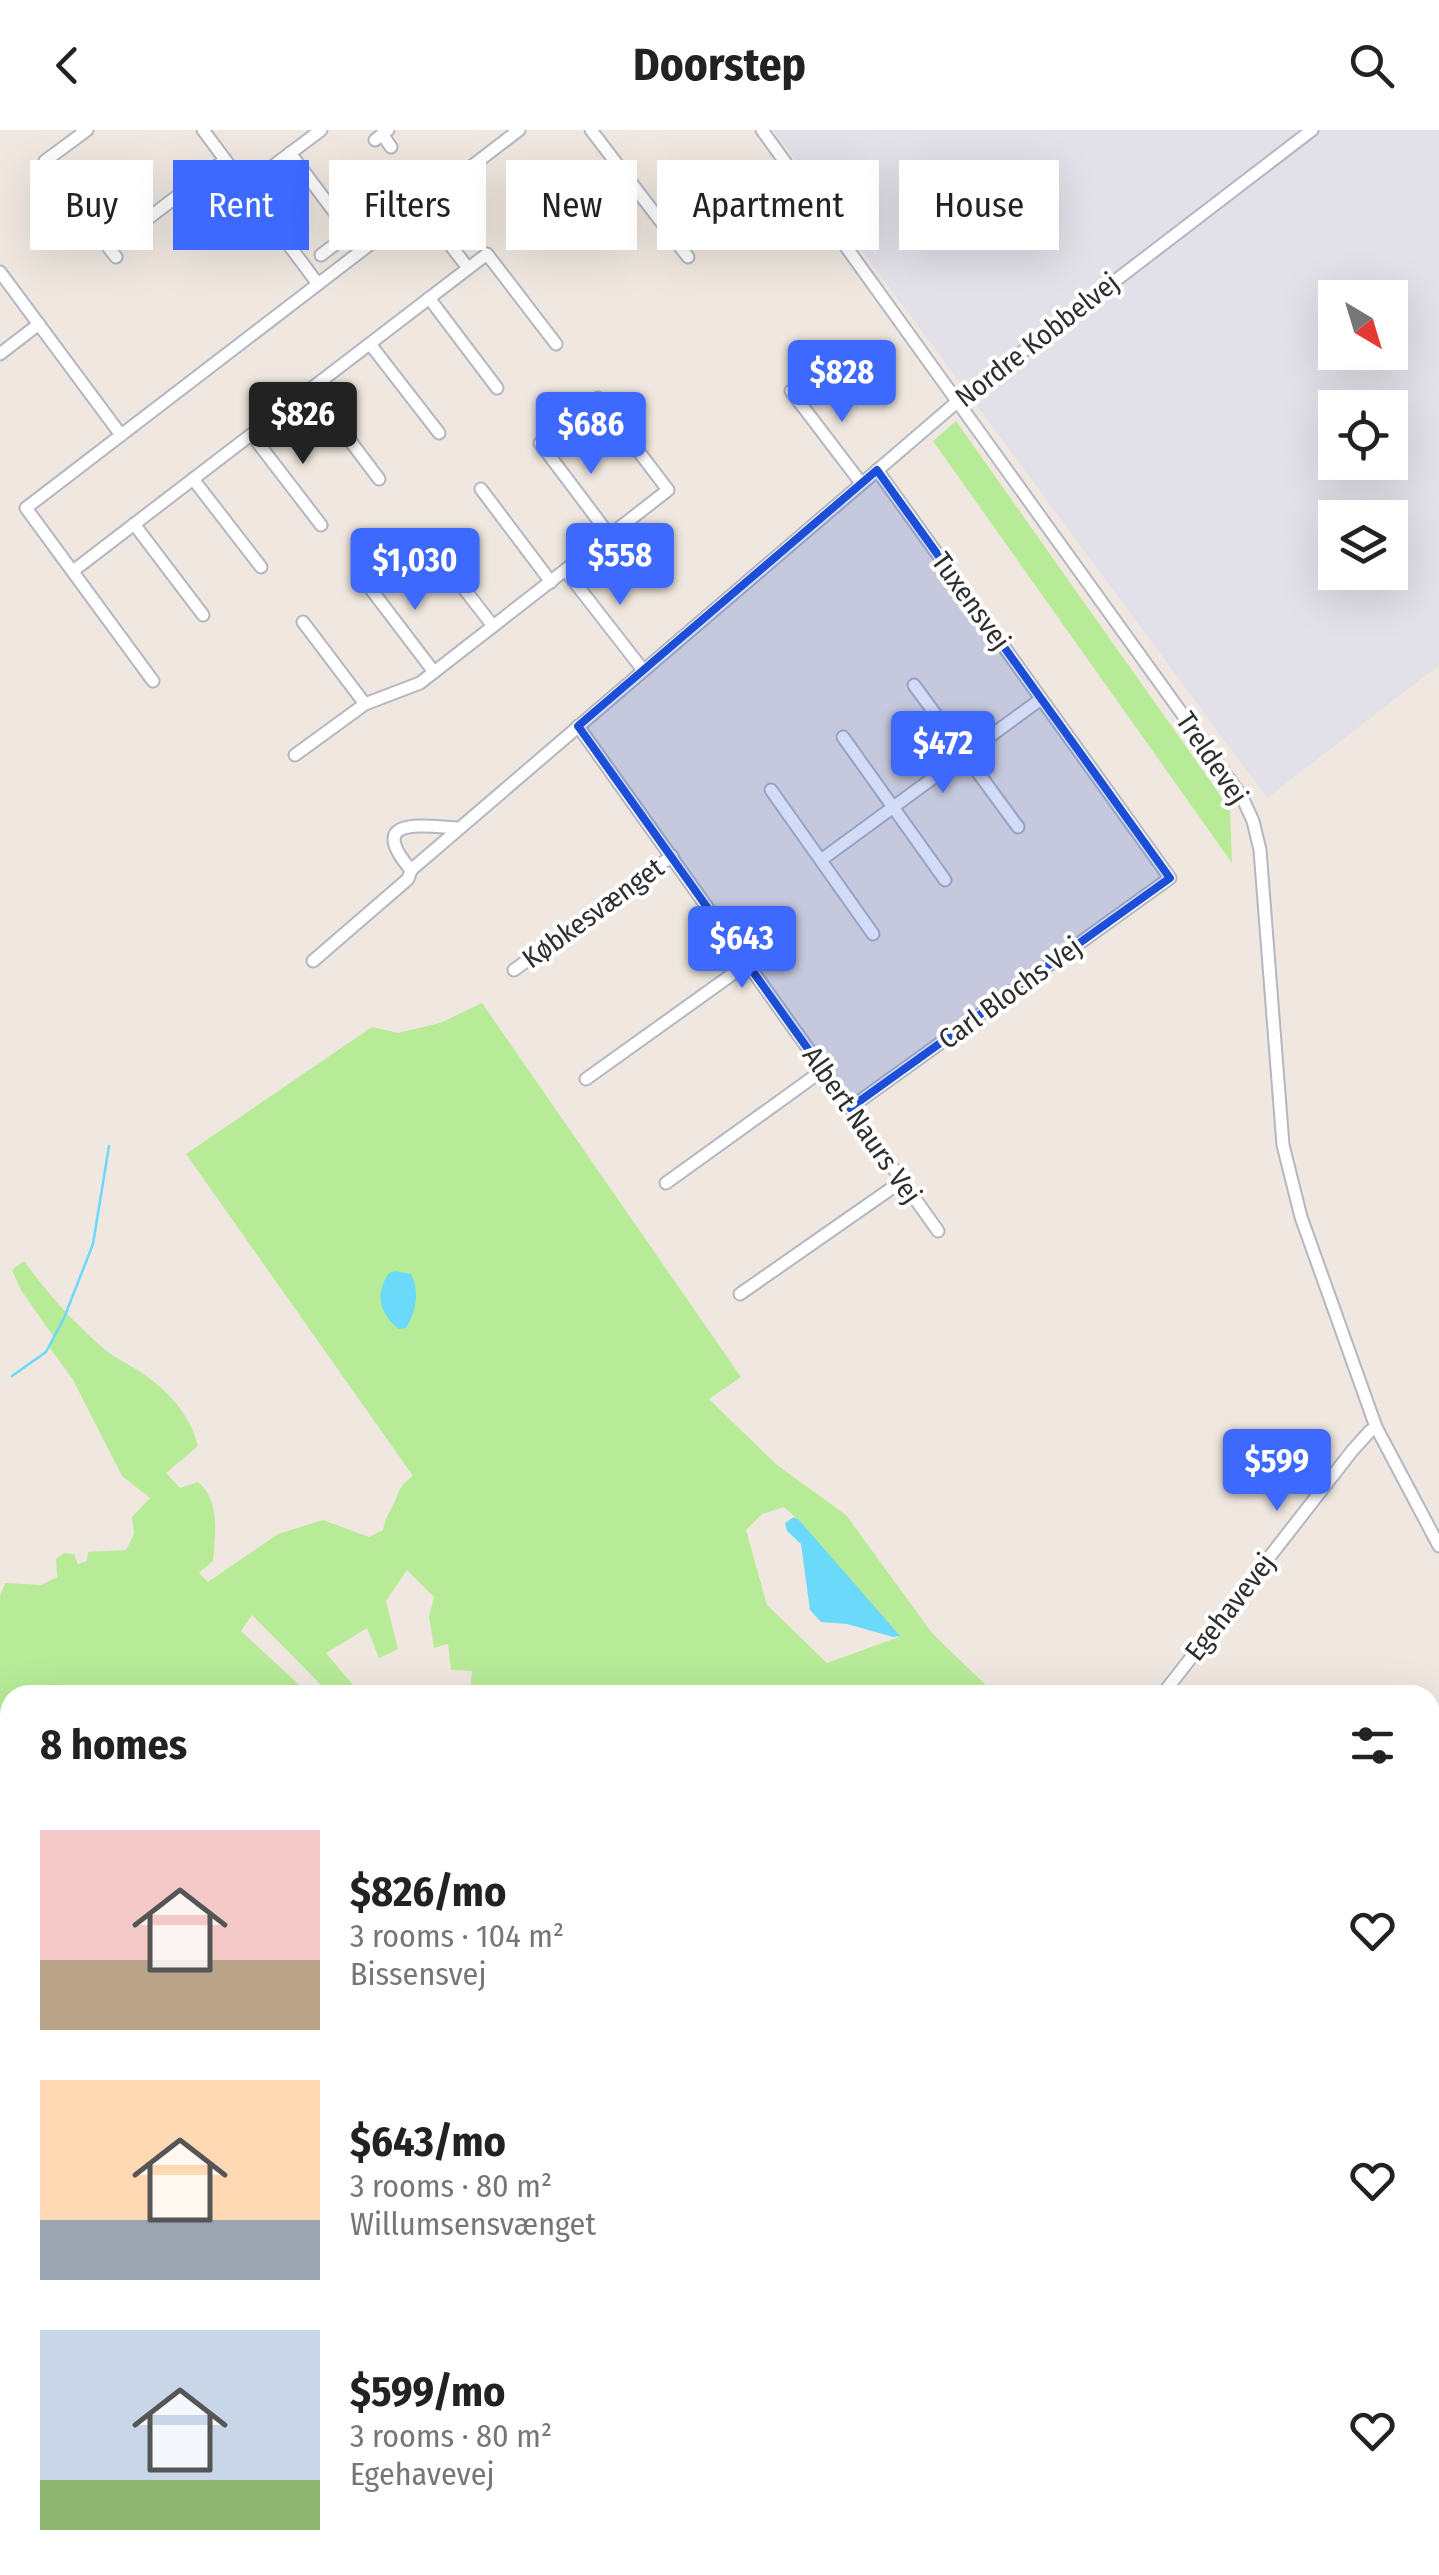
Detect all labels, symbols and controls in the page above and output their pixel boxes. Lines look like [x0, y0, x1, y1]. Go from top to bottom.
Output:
icon: back [40, 38, 95, 93]
text: Doorstep [633, 38, 806, 92]
icon: search [1344, 38, 1399, 93]
chip: Buy [30, 160, 153, 250]
chip: Rent [173, 160, 309, 250]
chip: Filters [329, 160, 486, 250]
chip: New [506, 160, 637, 250]
chip: Apartment [657, 160, 879, 250]
chip: House [899, 160, 1059, 250]
street label: Nordre Kobbelvej [949, 266, 1125, 414]
north arrow [1318, 280, 1408, 370]
map controls [1318, 280, 1408, 590]
pin: $828 [783, 340, 901, 425]
text: $828 [810, 353, 874, 391]
pin: $826 [244, 382, 362, 467]
button: locate [1318, 390, 1408, 480]
pin: $686 [532, 392, 650, 477]
text: $826 [271, 395, 335, 433]
text: $686 [558, 405, 624, 443]
button: layers [1318, 500, 1408, 590]
pin: $558 [561, 523, 679, 608]
pin: $1,030 [334, 528, 496, 613]
text: $558 [588, 536, 652, 574]
text: $1,030 [373, 541, 457, 579]
street label: Tuxensvej [925, 546, 1017, 656]
street label: Treldevej [1169, 706, 1255, 810]
pin: $472 [884, 711, 1002, 796]
text: $472 [913, 724, 973, 762]
street label: Købkesvænget [516, 850, 671, 975]
pin: $643 [683, 906, 801, 991]
text: $643 [710, 919, 774, 957]
street label: Carl Blochs Vej [932, 930, 1088, 1056]
street label: Albert Naurs Vej [796, 1040, 928, 1210]
pin: $599 [1218, 1429, 1336, 1514]
text: $599 [1245, 1442, 1309, 1480]
street label: Egehavevej [1178, 1547, 1282, 1667]
icon: filters [1345, 1718, 1400, 1773]
text: 8 homes [40, 1720, 187, 1770]
text: $826/mo [350, 1867, 506, 1917]
icon: home [120, 1870, 240, 1990]
icon: heart [1345, 1903, 1400, 1958]
text: 3 rooms · 104 m² [350, 1917, 564, 1955]
text: Bissensvej [350, 1955, 486, 1993]
text: $643/mo [350, 2117, 506, 2167]
icon: home [120, 2120, 240, 2240]
icon: heart [1345, 2153, 1400, 2208]
text: 3 rooms · 80 m² [350, 2167, 552, 2205]
text: Willumsensvænget [350, 2205, 596, 2243]
text: $599/mo [350, 2367, 506, 2417]
icon: home [120, 2370, 240, 2490]
icon: heart [1345, 2403, 1400, 2458]
text: 3 rooms · 80 m² [350, 2417, 552, 2455]
text: Egehavevej [350, 2455, 495, 2493]

